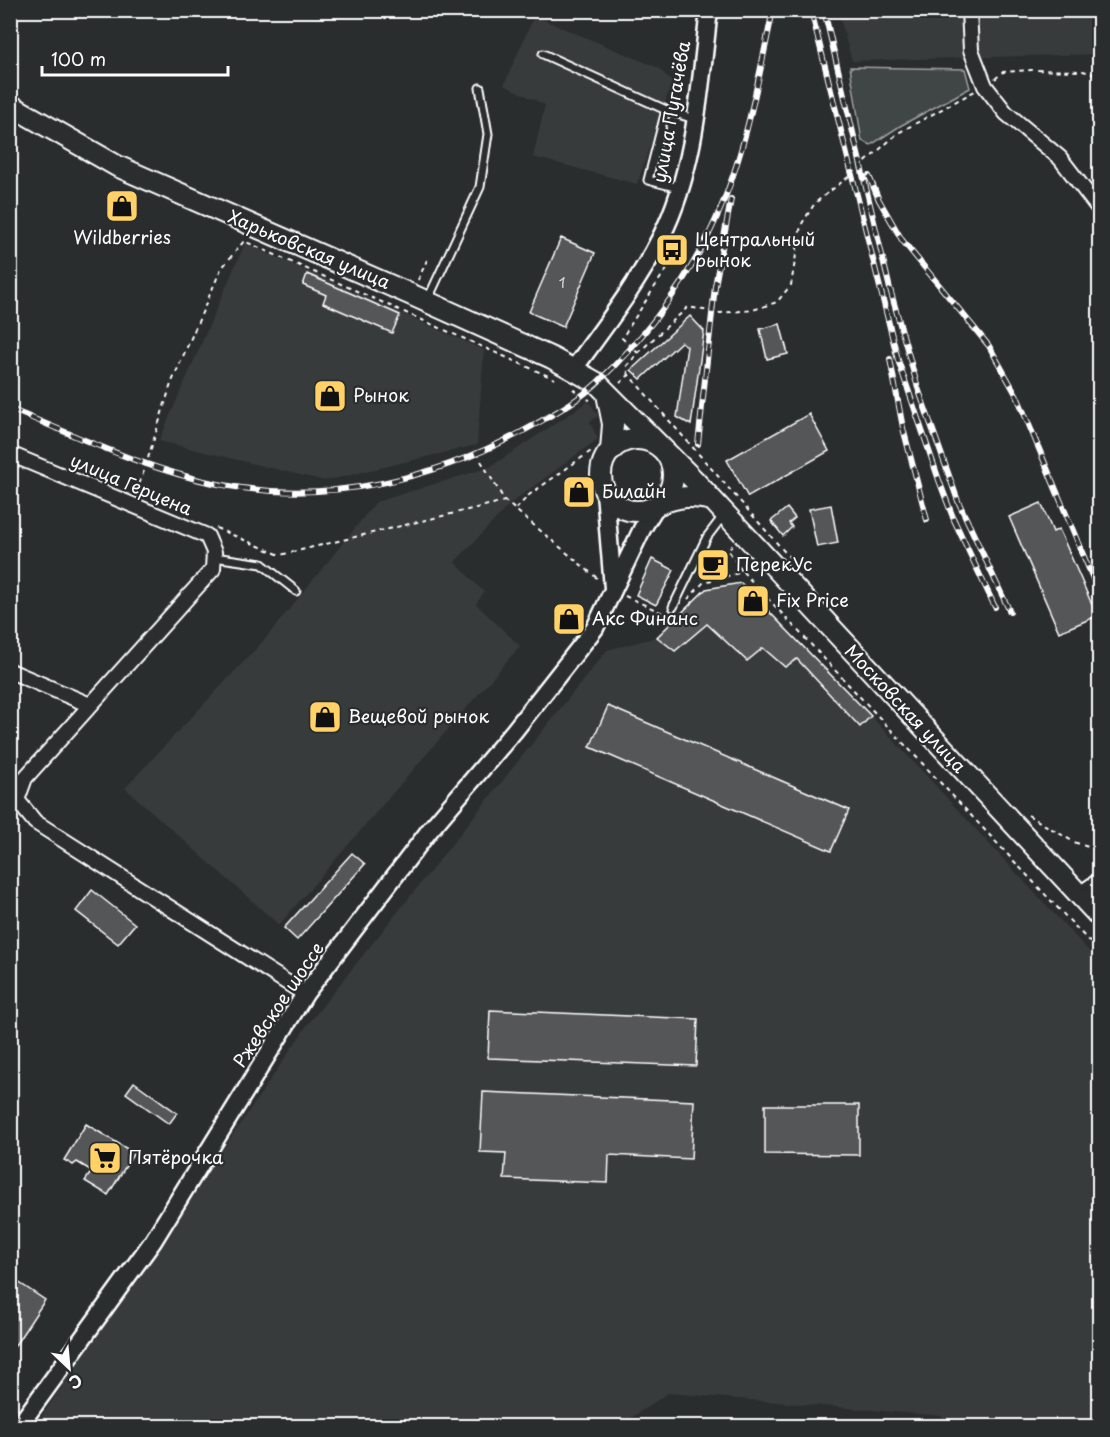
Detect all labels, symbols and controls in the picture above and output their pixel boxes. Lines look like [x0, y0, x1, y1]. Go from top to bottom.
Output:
street label: улица Пугачёва [645, 38, 696, 185]
scale bar [42, 39, 228, 77]
text: 100 m [51, 45, 106, 72]
shop icon: Wildberries [104, 188, 140, 224]
street label: Харьковская улица [224, 202, 395, 295]
place label: Wildberries [73, 223, 171, 250]
place label: Центральный рынок [695, 225, 815, 273]
bus stop icon: Центральный рынок [654, 232, 690, 268]
house number: 1 [559, 270, 565, 293]
shop icon: Рынок [312, 378, 348, 414]
place label: Рынок [353, 381, 409, 408]
street label: улица Герцена [67, 446, 197, 522]
shop icon: Билайн [561, 474, 597, 510]
place label: Билайн [602, 477, 666, 504]
cafe icon: ПерекУс [695, 547, 731, 583]
place label: ПерекУс [736, 550, 812, 577]
shop icon: Fix Price [735, 583, 771, 619]
place label: Fix Price [776, 586, 849, 613]
shop icon: Акс Финанс [551, 601, 587, 637]
place label: Акс Финанс [592, 604, 698, 631]
street label: Московская улица [839, 638, 973, 779]
shop icon: Вещевой рынок [307, 699, 343, 735]
place label: Вещевой рынок [348, 702, 489, 729]
street label: Ржевское шоссе [226, 936, 330, 1072]
supermarket icon: Пятёрочка [87, 1140, 123, 1176]
place label: Пятёрочка [128, 1143, 224, 1170]
north arrow [39, 1338, 99, 1398]
text: С [65, 1369, 87, 1396]

